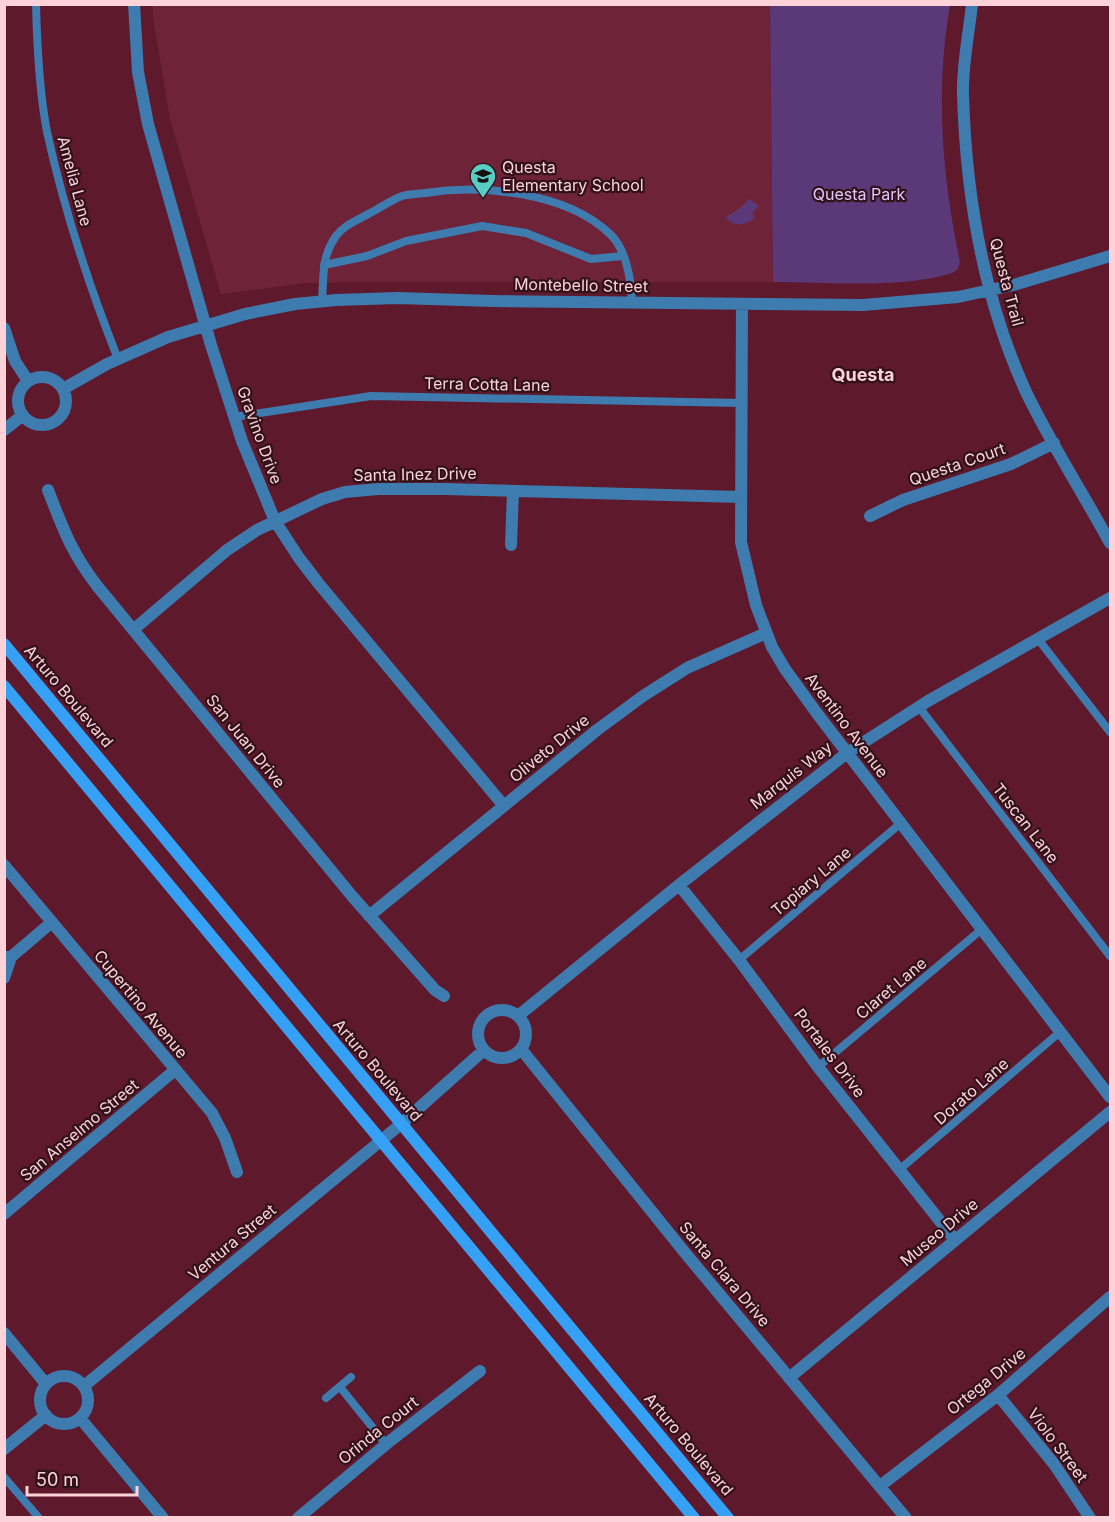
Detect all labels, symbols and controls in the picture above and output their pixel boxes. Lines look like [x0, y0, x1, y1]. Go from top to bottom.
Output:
street label: Amelia Lane [53, 134, 97, 228]
place label: Questa Elementary School [502, 157, 644, 195]
school or university icon: Questa Elementary School [468, 161, 498, 199]
park label: Questa Park [813, 184, 905, 204]
street label: Questa Trail [986, 236, 1028, 328]
street label: Montebello Street [514, 274, 648, 296]
district label: Questa [831, 364, 895, 385]
street label: Terra Cotta Lane [424, 373, 550, 395]
street label: Gravino Drive [233, 383, 287, 487]
street label: Questa Court [906, 438, 1008, 490]
street label: Santa Inez Drive [353, 463, 477, 485]
street label: Arturo Boulevard [20, 641, 118, 751]
street label: Aventino Avenue [801, 669, 893, 781]
street label: San Juan Drive [202, 690, 290, 792]
street label: Oliveto Drive [505, 710, 593, 786]
street label: Marquis Way [746, 737, 836, 813]
street label: Tuscan Lane [989, 779, 1063, 867]
street label: Topiary Lane [767, 842, 855, 920]
street label: Cupertino Avenue [90, 946, 192, 1062]
street label: Claret Lane [852, 953, 930, 1023]
street label: Portales Drive [790, 1005, 870, 1101]
street label: Arturo Boulevard [329, 1015, 427, 1125]
street label: Dorato Lane [930, 1053, 1012, 1129]
street label: San Anselmo Street [16, 1075, 142, 1185]
street label: Museo Drive [896, 1194, 982, 1270]
street label: Ventura Street [184, 1200, 280, 1284]
street label: Santa Clara Drive [675, 1217, 775, 1331]
street label: Ortega Drive [942, 1343, 1030, 1419]
street label: Arturo Boulevard [640, 1389, 738, 1499]
street label: Orinda Court [334, 1392, 422, 1468]
street label: Violo Street [1024, 1404, 1092, 1486]
scale bar [27, 1459, 136, 1497]
text: 50 m [36, 1469, 79, 1490]

